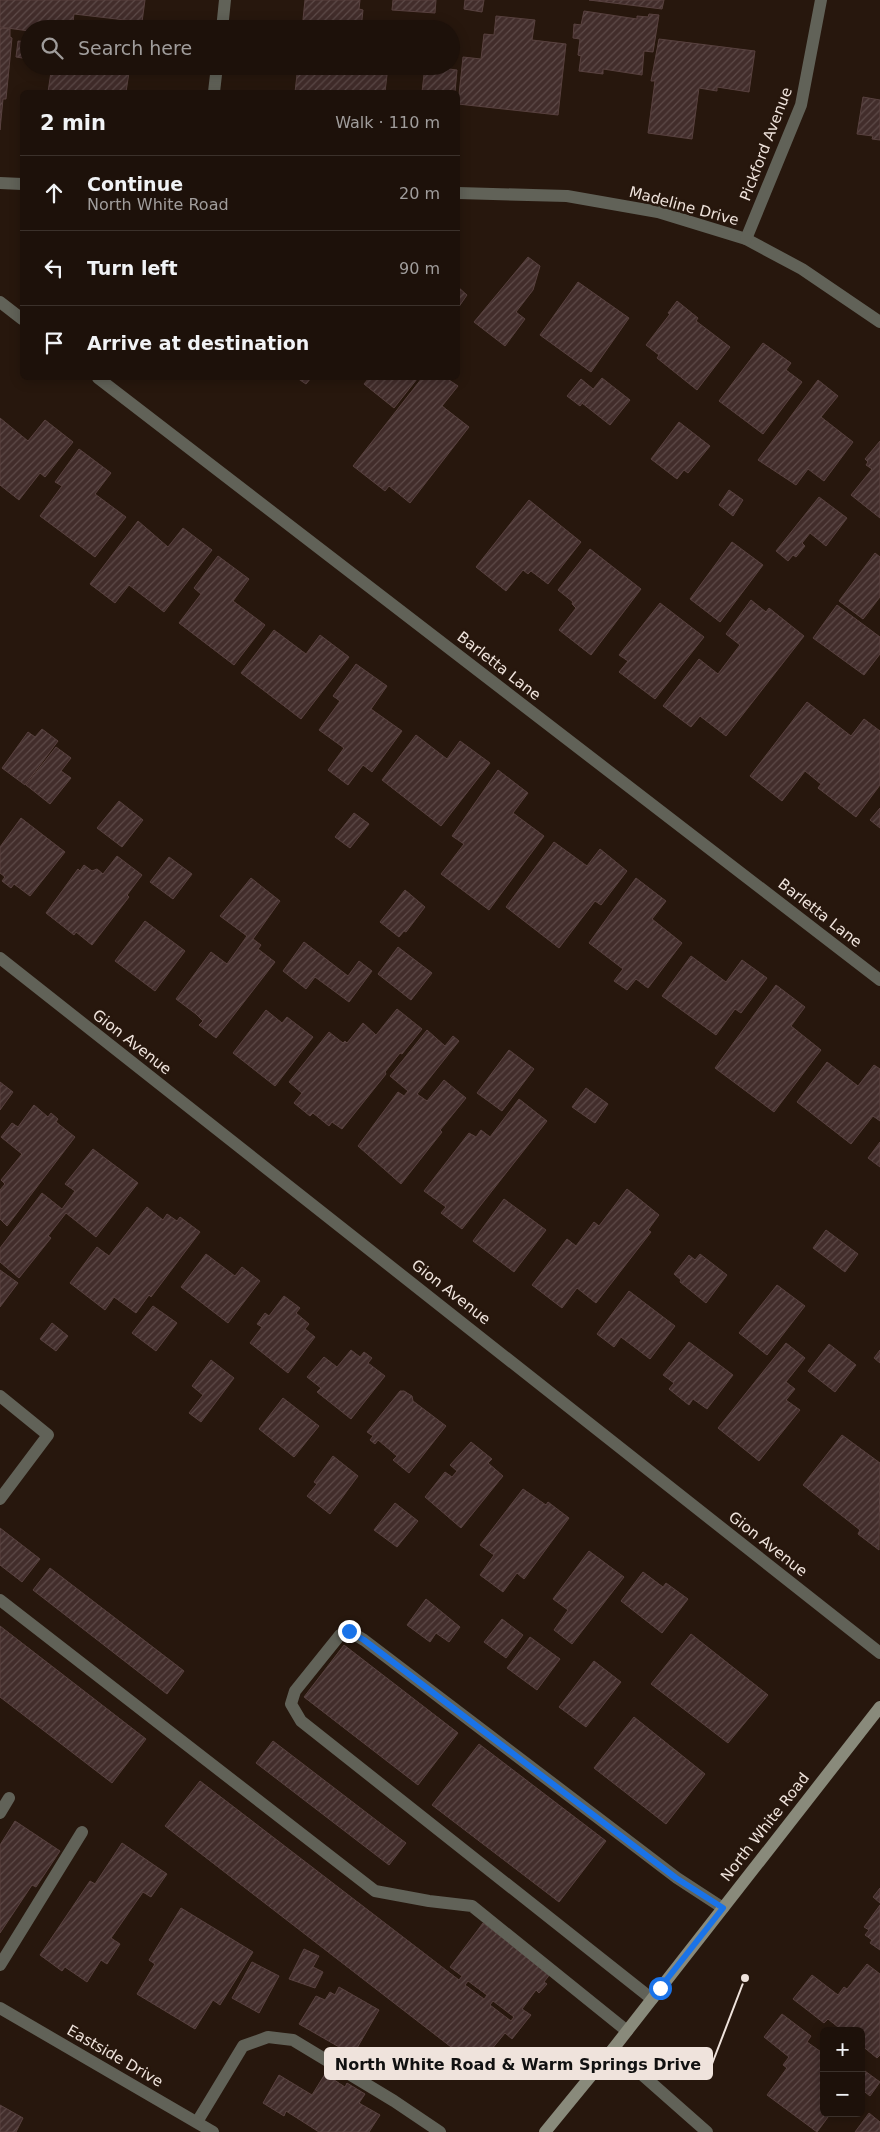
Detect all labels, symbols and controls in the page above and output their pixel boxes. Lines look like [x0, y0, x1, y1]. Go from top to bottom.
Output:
search box [20, 20, 460, 75]
icon: search [38, 34, 66, 62]
text: Search here [78, 37, 192, 59]
street label: Pickford Avenue [736, 85, 796, 203]
text: 2 min [40, 111, 106, 135]
text: Walk · 110 m [335, 113, 440, 132]
text: Continue [87, 173, 183, 195]
icon: ahead [40, 179, 68, 207]
street label: Madeline Drive [627, 183, 741, 229]
text: 20 m [399, 184, 440, 203]
text: North White Road [87, 195, 229, 214]
icon: left [40, 254, 68, 282]
text: Turn left [87, 257, 178, 279]
text: 90 m [399, 259, 440, 278]
icon: arrive [40, 329, 68, 357]
text: Arrive at destination [87, 332, 309, 354]
street label: Barletta Lane [454, 628, 544, 704]
street label: Barletta Lane [775, 875, 865, 951]
street label: Gion Avenue [89, 1006, 175, 1078]
street label: Gion Avenue [408, 1256, 494, 1328]
street label: Gion Avenue [725, 1508, 811, 1580]
route end [338, 1620, 361, 1643]
street label: North White Road [717, 1769, 813, 1885]
route start [649, 1977, 672, 2000]
street label: Eastside Drive [64, 2021, 166, 2091]
map controls [820, 2027, 865, 2117]
button: + [820, 2027, 865, 2072]
callout: North White Road & Warm Springs Drive [325, 2048, 712, 2079]
text: North White Road & Warm Springs Drive [335, 2055, 701, 2074]
button: − [820, 2072, 865, 2117]

